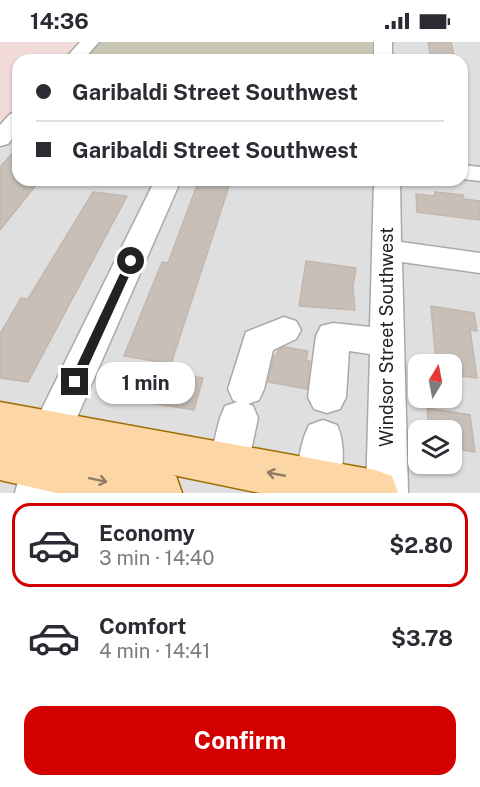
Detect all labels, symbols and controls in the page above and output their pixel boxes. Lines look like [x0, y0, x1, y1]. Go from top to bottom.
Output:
text: 14:36 [30, 8, 89, 34]
text: Garibaldi Street Southwest [72, 79, 358, 105]
text: Garibaldi Street Southwest [72, 137, 358, 163]
street label: Windsor Street Southwest [376, 227, 397, 447]
route start [117, 247, 144, 274]
north arrow [408, 354, 462, 408]
map controls [408, 354, 462, 474]
callout: 1 min [96, 361, 195, 403]
route end [61, 368, 88, 395]
text: 1 min [121, 371, 170, 395]
button: layers [408, 420, 462, 474]
one-way arrow [267, 468, 286, 479]
one-way arrow [88, 475, 108, 486]
icon: car [27, 518, 81, 572]
text: Economy [99, 520, 195, 546]
text: $2.80 [389, 532, 453, 558]
text: 3 min · 14:40 [99, 546, 214, 570]
icon: car [27, 611, 81, 665]
text: Comfort [99, 613, 186, 639]
text: $3.78 [391, 625, 453, 651]
text: 4 min · 14:41 [99, 639, 210, 663]
button: Confirm [24, 706, 456, 775]

